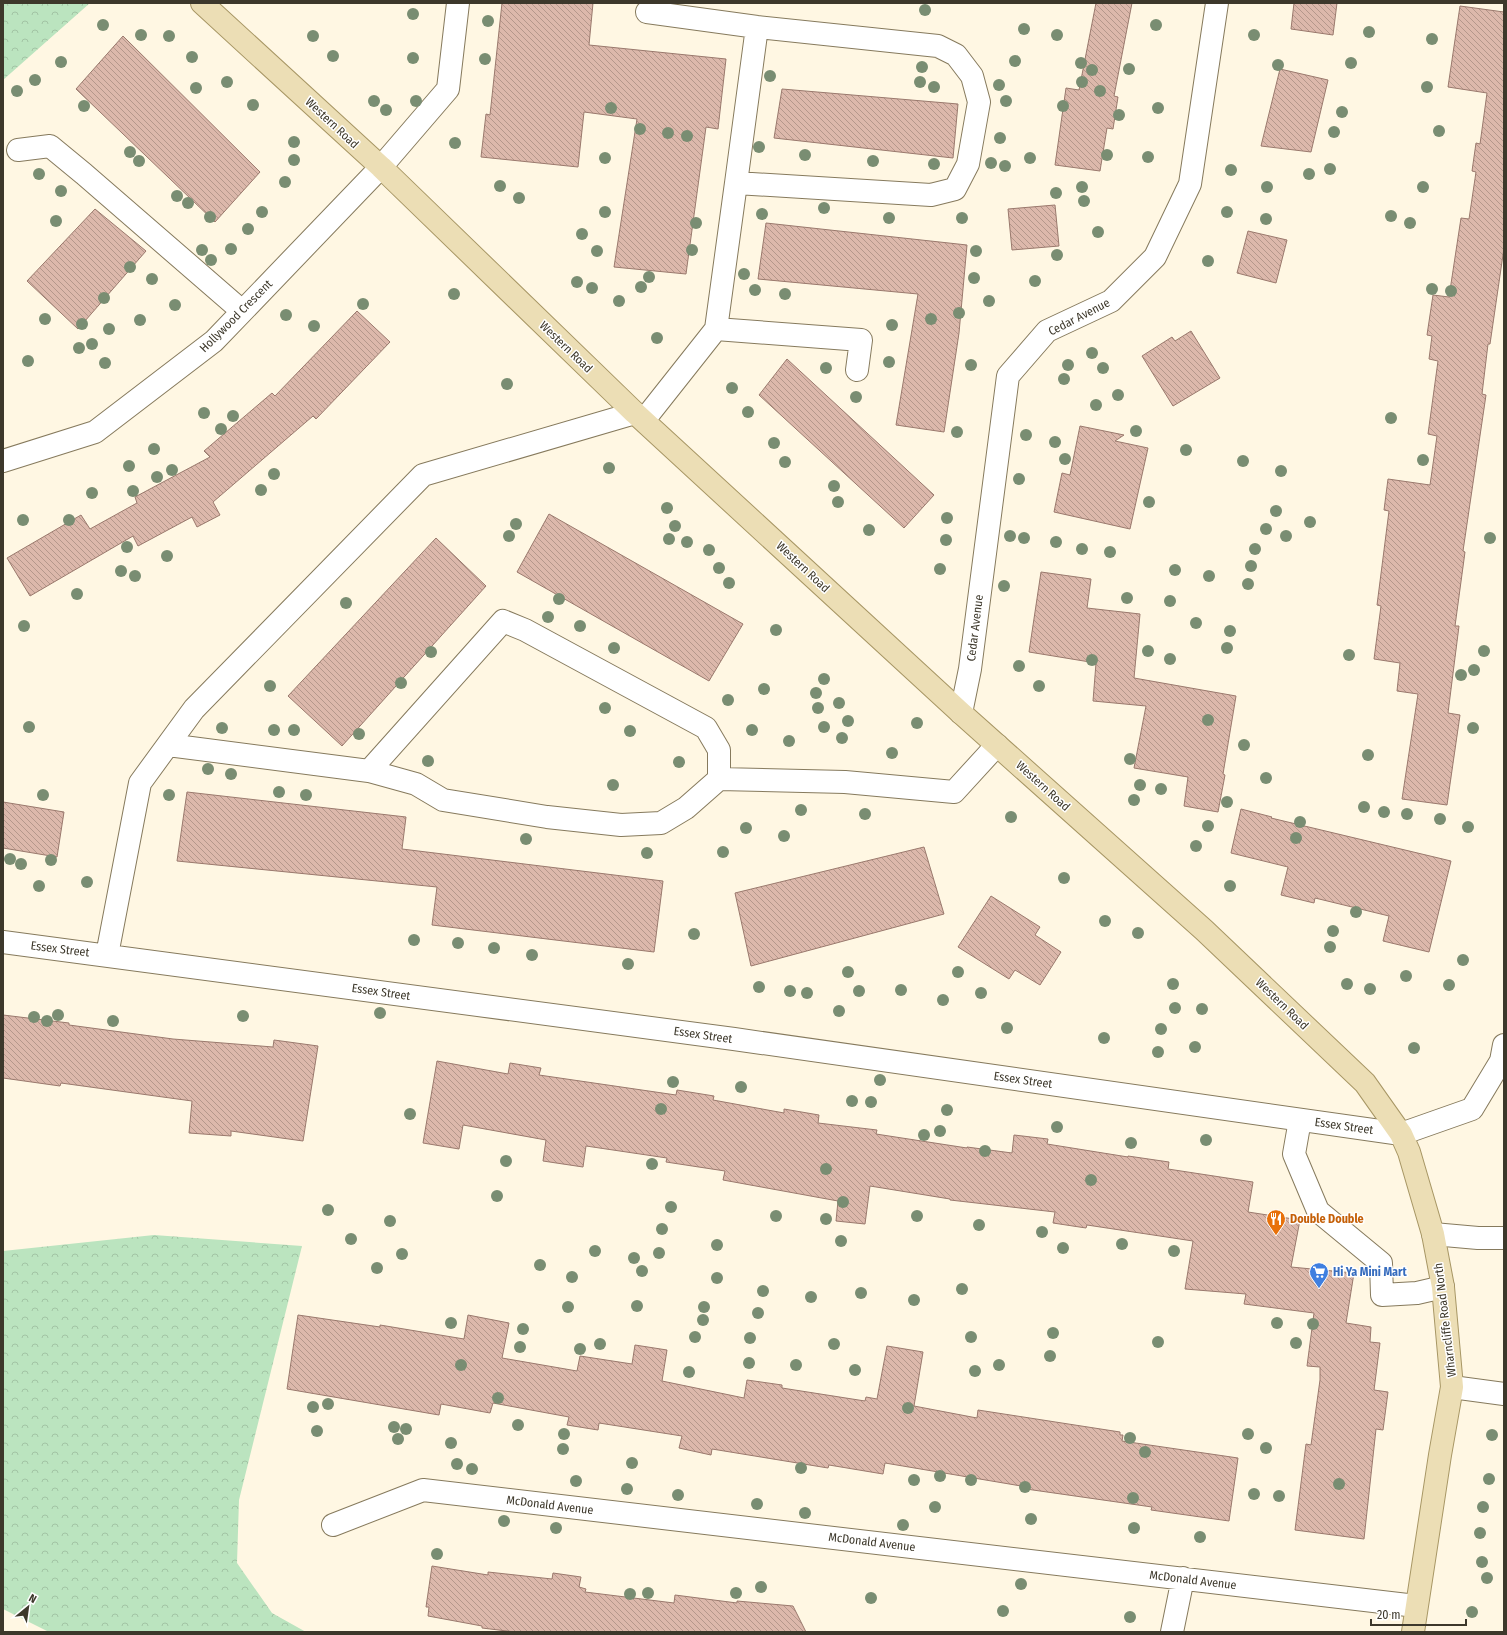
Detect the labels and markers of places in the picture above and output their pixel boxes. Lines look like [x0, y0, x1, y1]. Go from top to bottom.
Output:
restaurant icon: Double Double [1265, 1208, 1287, 1236]
place label: Double Double [1290, 1212, 1364, 1226]
supermarket icon: Hi Ya Mini Mart [1308, 1261, 1330, 1289]
place label: Hi Ya Mini Mart [1333, 1265, 1407, 1279]

